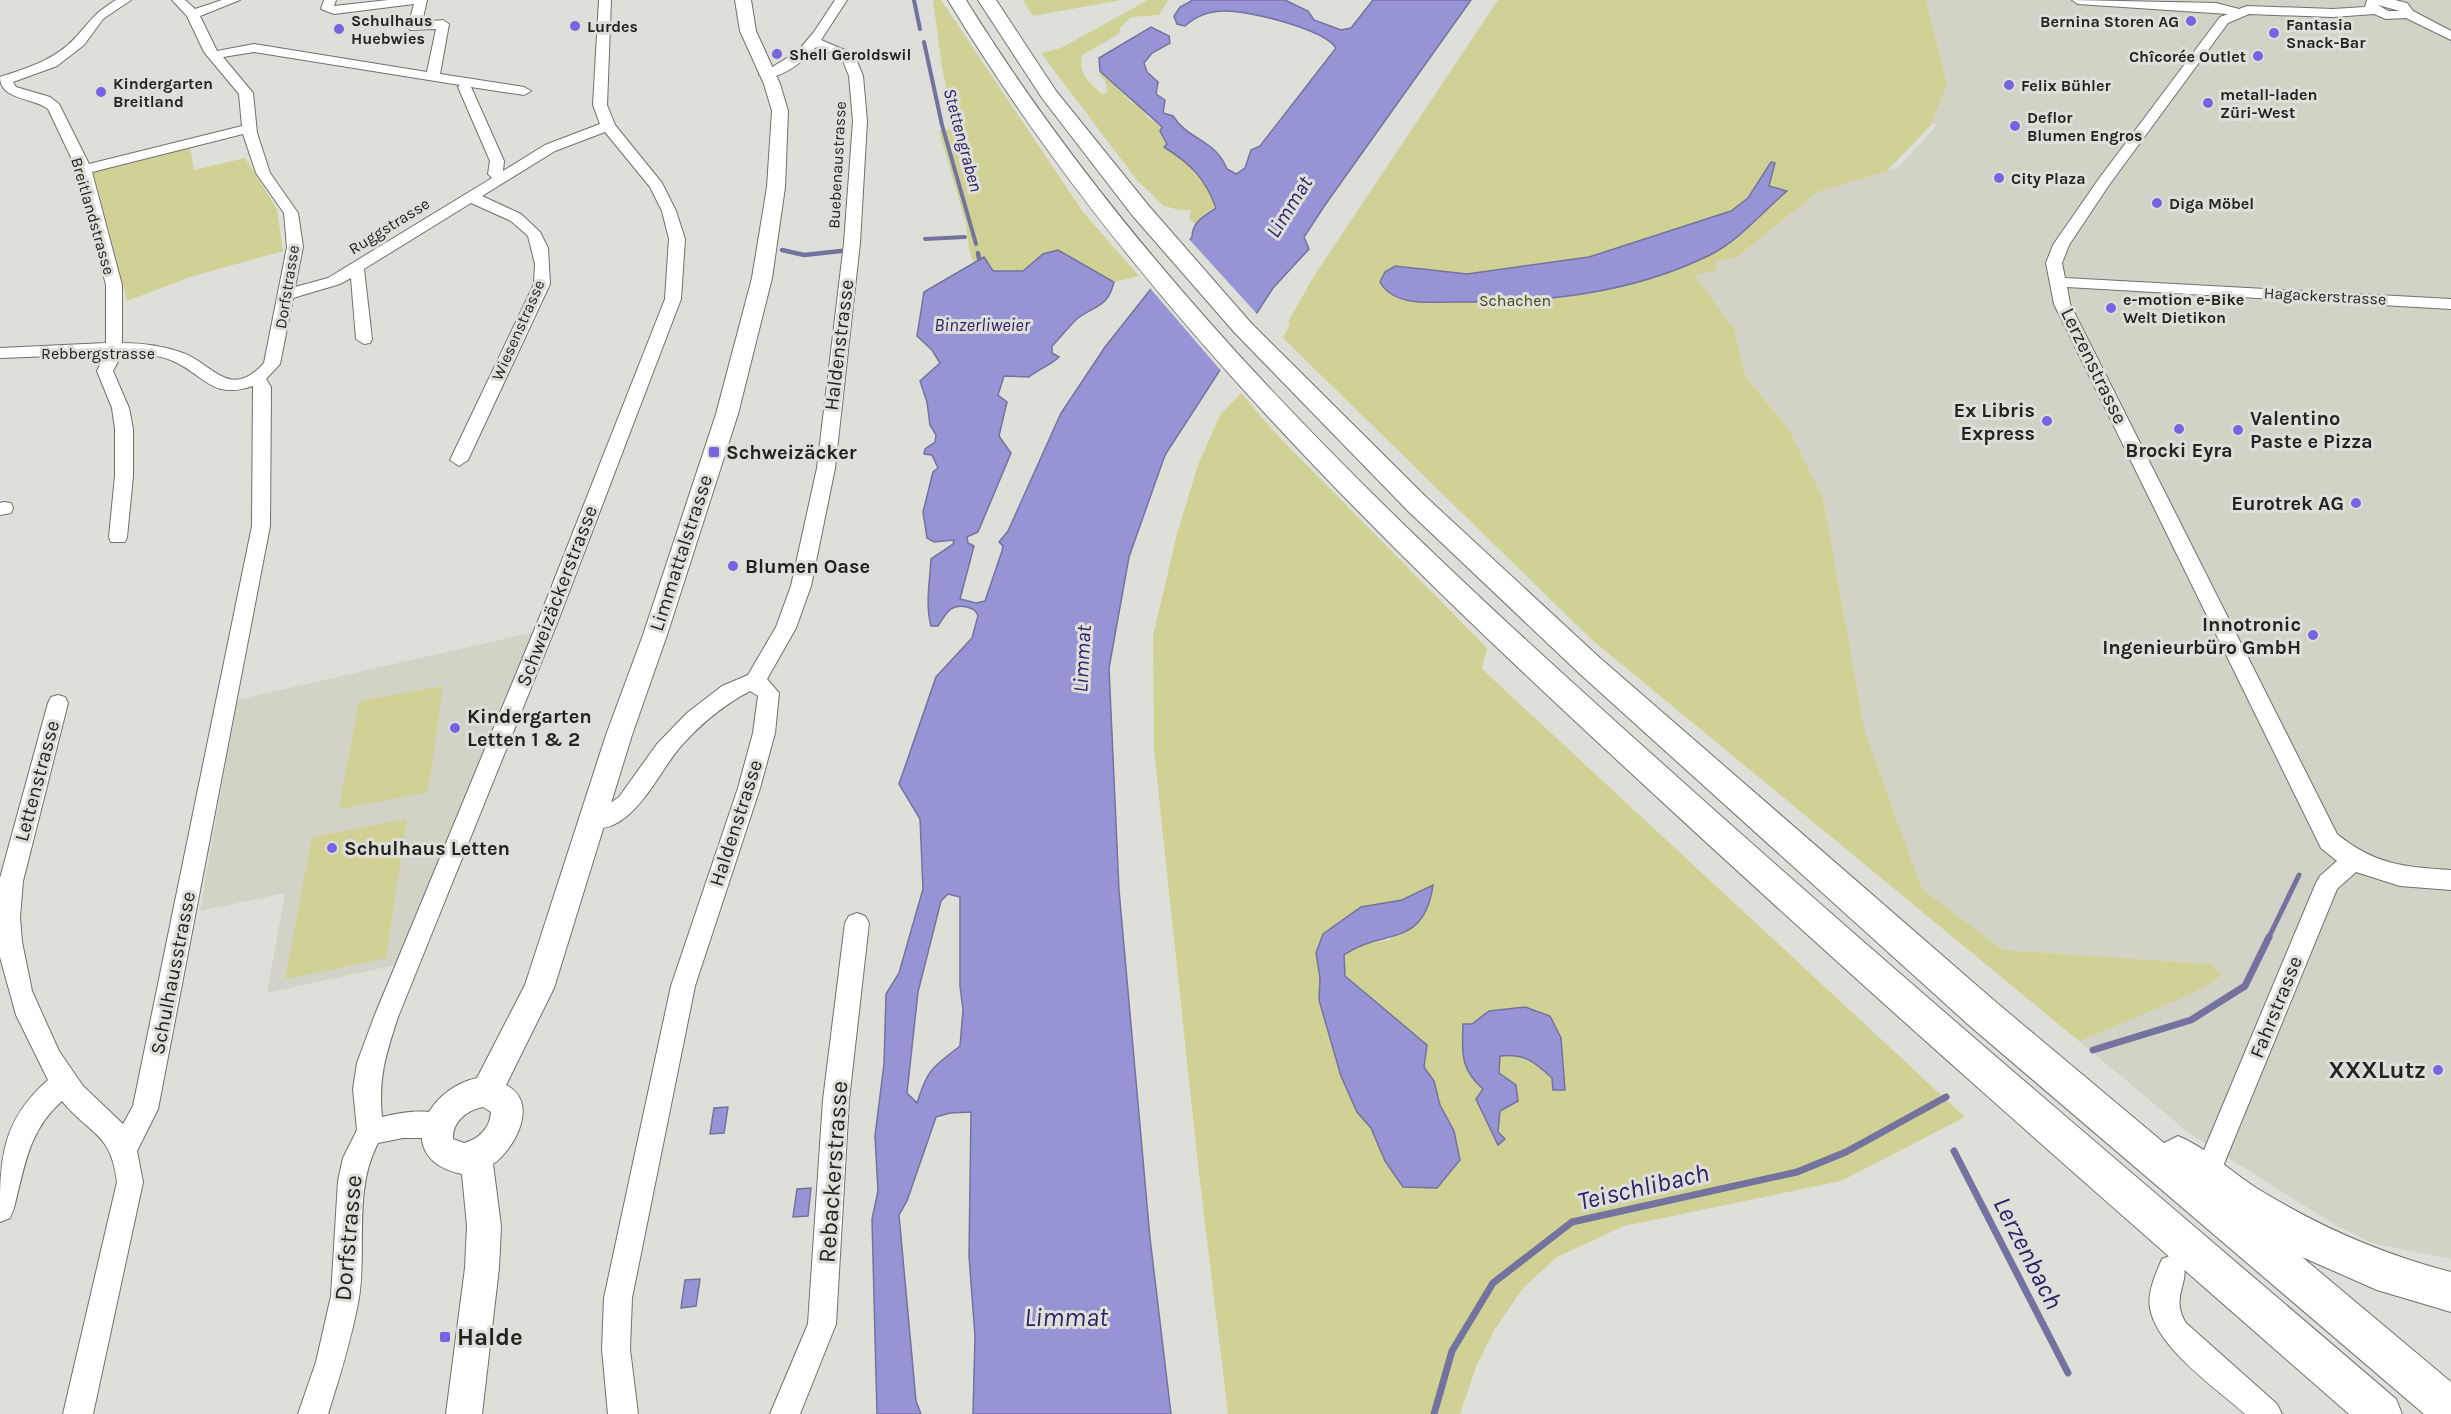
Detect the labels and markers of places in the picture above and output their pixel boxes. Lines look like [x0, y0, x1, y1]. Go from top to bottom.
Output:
place label: Schulhaus Huebwies [351, 11, 432, 48]
place label: Bernina Storen AG [2040, 12, 2179, 31]
marker: Bernina Storen AG [2184, 14, 2198, 28]
place label: Fantasia Snack-Bar [2286, 15, 2366, 52]
place label: Lurdes [587, 17, 638, 36]
marker: Lurdes [568, 19, 582, 33]
marker: Schulhaus Huebwies [332, 22, 346, 36]
marker: Fantasia Snack-Bar [2267, 26, 2281, 40]
place label: Shell Geroldswil [789, 45, 911, 64]
marker: Shell Geroldswil [770, 47, 784, 61]
place label: Chîcorée Outlet [2129, 47, 2246, 66]
marker: Chîcorée Outlet [2251, 49, 2265, 63]
place label: Kindergarten Breitland [113, 74, 213, 111]
place label: Felix Bühler [2021, 76, 2111, 95]
marker: Felix Bühler [2002, 78, 2016, 92]
marker: Kindergarten Breitland [94, 85, 108, 99]
place label: metall-laden Züri-West [2220, 85, 2318, 122]
marker: metall-laden Züri-West [2201, 96, 2215, 110]
place label: Deflor Blumen Engros [2027, 108, 2142, 145]
marker: Deflor Blumen Engros [2008, 119, 2022, 133]
place label: City Plaza [2011, 169, 2086, 188]
marker: City Plaza [1992, 171, 2006, 185]
place label: Diga Möbel [2169, 194, 2254, 213]
marker: Diga Möbel [2150, 196, 2164, 210]
place label: e-motion e-Bike Welt Dietikon [2123, 290, 2244, 327]
marker: e-motion e-Bike Welt Dietikon [2104, 301, 2118, 315]
place label: Ex Libris Express [1953, 399, 2035, 445]
place label: Valentino Paste e Pizza [2250, 407, 2373, 453]
marker: Ex Libris Express [2040, 414, 2054, 428]
marker: Brocki Eyra [2172, 422, 2186, 436]
marker: Valentino Paste e Pizza [2231, 423, 2245, 437]
place label: Brocki Eyra [2125, 439, 2233, 462]
place label: Schweizäcker [726, 441, 857, 464]
marker: Schweizäcker [707, 445, 721, 459]
place label: Eurotrek AG [2231, 492, 2344, 515]
marker: Eurotrek AG [2349, 496, 2363, 510]
place label: Blumen Oase [745, 555, 870, 578]
marker: Blumen Oase [726, 559, 740, 573]
place label: Innotronic Ingenieurbüro GmbH [2102, 613, 2301, 659]
marker: Innotronic Ingenieurbüro GmbH [2306, 628, 2320, 642]
place label: Kindergarten Letten 1 & 2 [467, 705, 592, 751]
marker: Kindergarten Letten 1 & 2 [448, 721, 462, 735]
place label: Schulhaus Letten [344, 837, 510, 860]
marker: Schulhaus Letten [325, 841, 339, 855]
place label: XXXLutz [2329, 1056, 2426, 1084]
marker: XXXLutz [2431, 1063, 2445, 1077]
place label: Halde [457, 1323, 523, 1351]
marker: Halde [438, 1330, 452, 1344]

